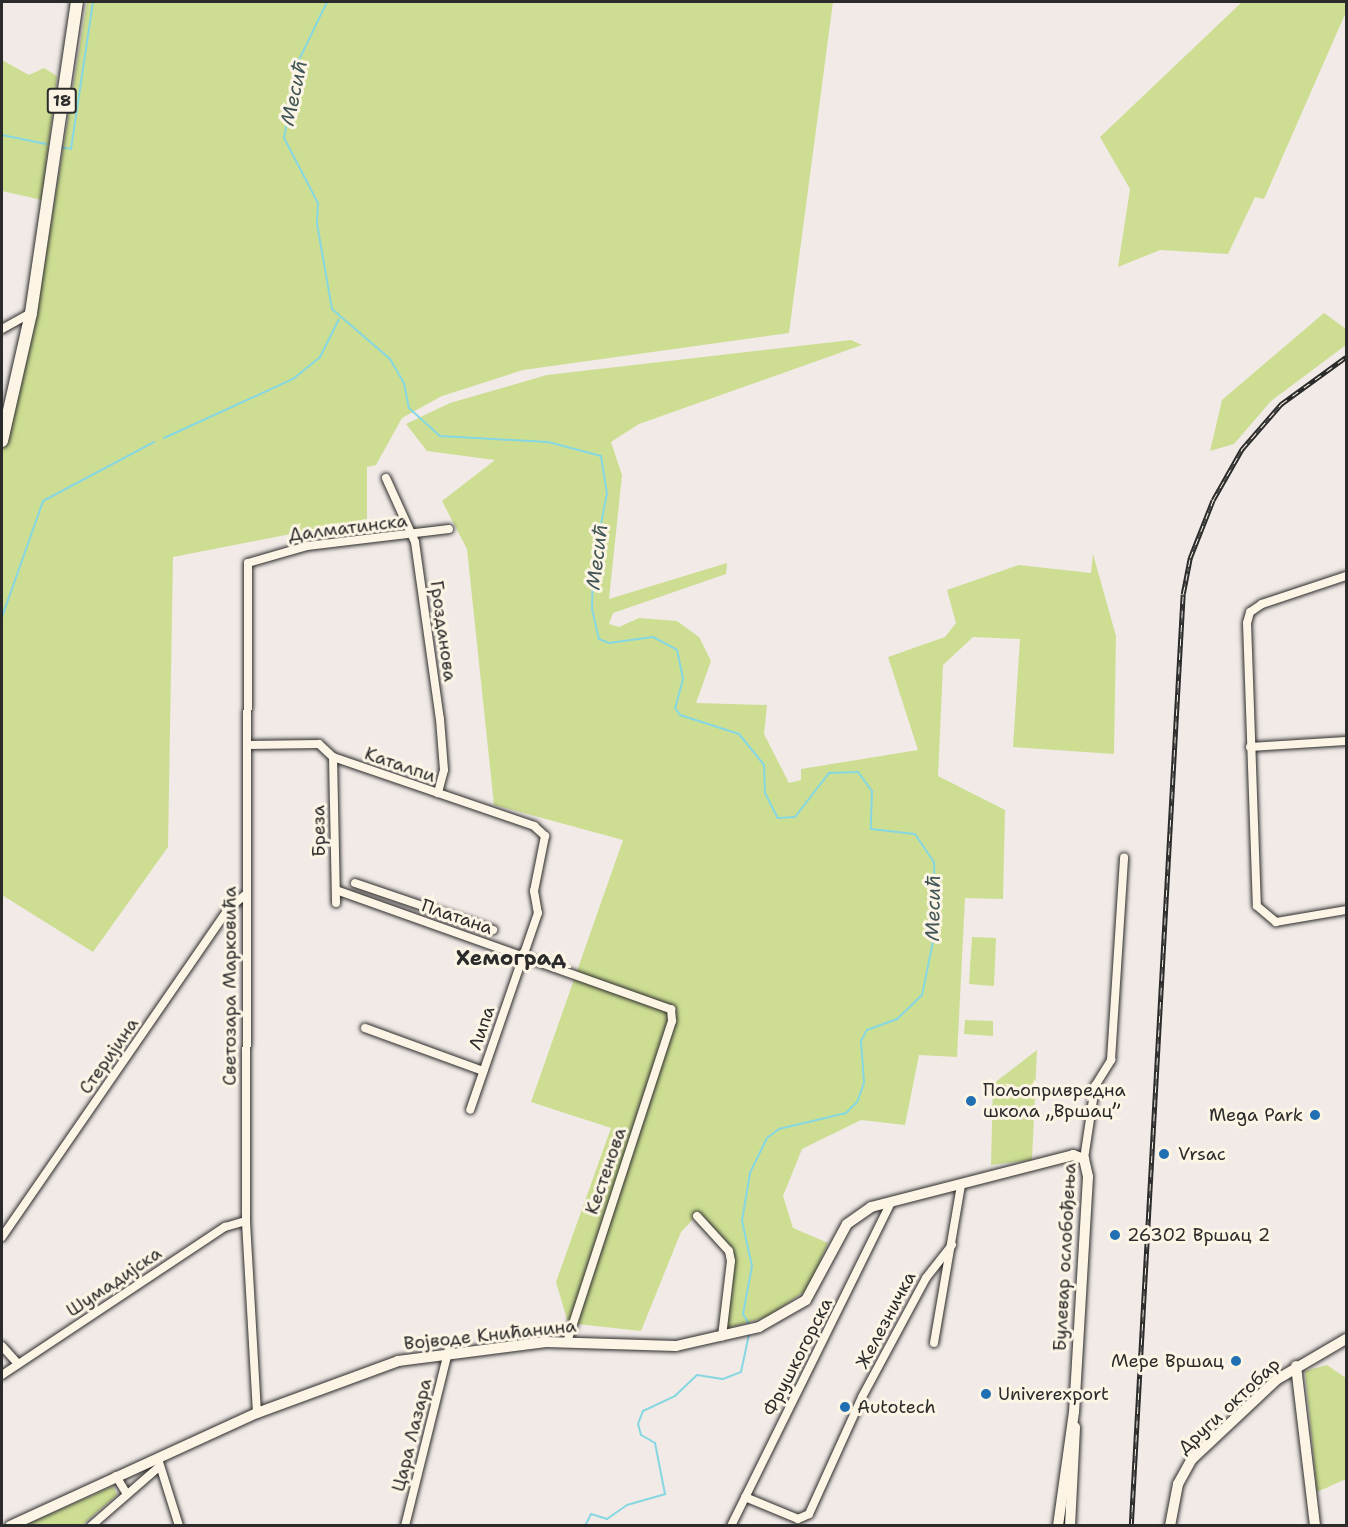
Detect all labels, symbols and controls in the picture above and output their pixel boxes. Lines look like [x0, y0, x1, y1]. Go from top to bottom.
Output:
water label: Месић [275, 58, 313, 128]
road number: 18 [46, 88, 78, 114]
street label: Далматинска [287, 510, 409, 546]
water label: Месић [581, 523, 613, 591]
street label: Грозданова [425, 579, 461, 683]
street label: Каталпи [362, 743, 438, 787]
street label: Бреза [308, 805, 330, 857]
water label: Месић [920, 875, 946, 941]
street label: Светозара Марковића [219, 886, 241, 1086]
street label: Платана [419, 895, 495, 939]
district label: Хемоград [456, 945, 566, 971]
street label: Липа [464, 1003, 500, 1053]
street label: Стеријина [75, 1014, 143, 1098]
place label: Пољопривредна школа „Вршац” [983, 1080, 1126, 1122]
marker: Пољопривредна школа „Вршац” [964, 1094, 978, 1108]
place label: Mega Park [1209, 1104, 1303, 1126]
marker: Mega Park [1308, 1108, 1322, 1122]
street label: Кестенова [581, 1125, 631, 1217]
place label: Vrsac [1178, 1143, 1226, 1165]
marker: Vrsac [1155, 1145, 1173, 1163]
street label: Булевар ослобођења [1049, 1162, 1081, 1352]
place label: 26302 Вршац 2 [1127, 1224, 1270, 1246]
marker: 26302 Вршац 2 [1108, 1228, 1122, 1242]
street label: Шумадијска [62, 1242, 166, 1322]
street label: Железничка [851, 1268, 921, 1372]
street label: Фрушкогорска [759, 1294, 837, 1420]
street label: Војводе Книћанина [403, 1315, 577, 1355]
place label: Мере Вршац [1111, 1350, 1224, 1372]
street label: Други октобар [1174, 1353, 1284, 1459]
marker: Мере Вршац [1229, 1354, 1243, 1368]
street label: Цара Лазара [387, 1376, 437, 1494]
place label: Univerexport [998, 1383, 1109, 1405]
marker: Univerexport [979, 1387, 993, 1401]
place label: Autotech [857, 1396, 936, 1418]
marker: Autotech [838, 1400, 852, 1414]

